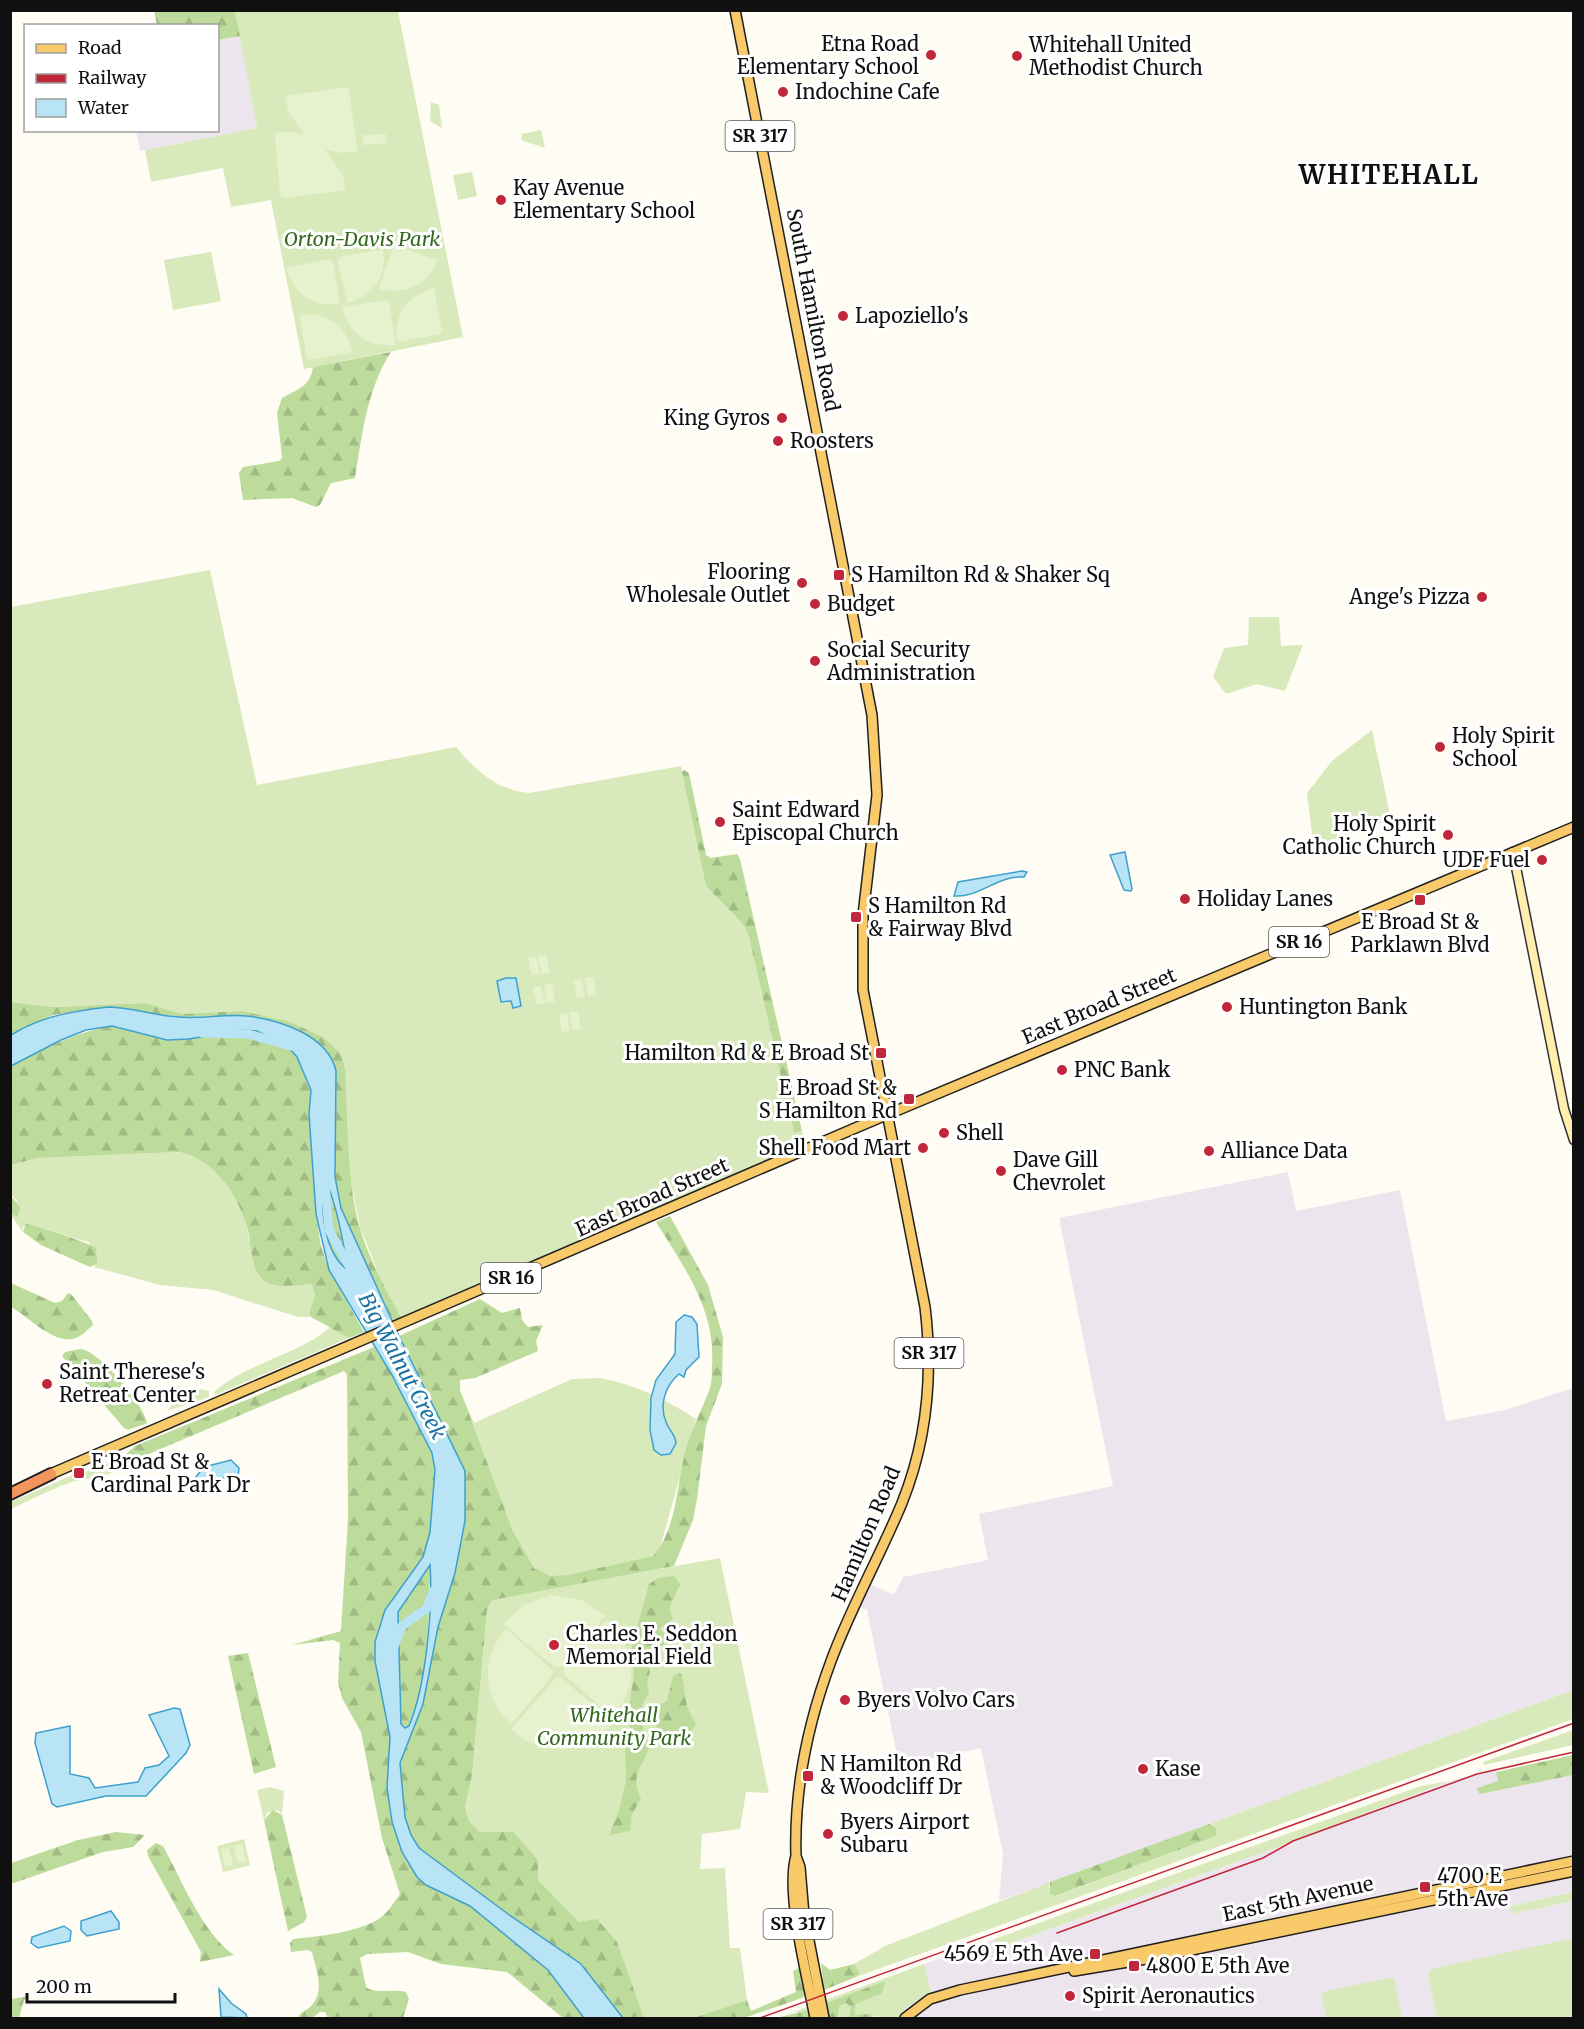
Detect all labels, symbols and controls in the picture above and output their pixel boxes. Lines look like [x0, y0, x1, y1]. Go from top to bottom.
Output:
legend [24, 24, 219, 132]
place label: Etna Road Elementary School [737, 31, 919, 79]
place label: Whitehall United Methodist Church [1028, 32, 1203, 80]
text: Road [78, 36, 122, 59]
marker: Etna Road Elementary School [924, 48, 938, 62]
marker: Whitehall United Methodist Church [1010, 49, 1024, 63]
text: Railway [78, 66, 147, 89]
place label: Indochine Cafe [795, 79, 940, 104]
marker: Indochine Cafe [776, 85, 790, 99]
text: Water [77, 96, 129, 119]
road number: SR 317 [726, 121, 795, 151]
district label: WHITEHALL [1298, 158, 1479, 191]
place label: Kay Avenue Elementary School [513, 175, 695, 223]
marker: Kay Avenue Elementary School [494, 193, 508, 207]
street label: South Hamilton Road [782, 206, 845, 413]
park label: Orton-Davis Park [284, 226, 440, 251]
place label: Lapoziello's [855, 303, 968, 328]
marker: Lapoziello's [836, 309, 850, 323]
place label: King Gyros [664, 405, 770, 430]
marker: King Gyros [775, 411, 789, 425]
place label: Roosters [790, 428, 874, 453]
marker: Roosters [771, 434, 785, 448]
place label: Flooring Wholesale Outlet [626, 559, 790, 607]
place label: S Hamilton Rd & Shaker Sq [851, 562, 1110, 587]
marker: S Hamilton Rd & Shaker Sq [832, 568, 846, 582]
marker: Flooring Wholesale Outlet [795, 576, 809, 590]
place label: Ange's Pizza [1348, 584, 1470, 609]
marker: Ange's Pizza [1475, 590, 1489, 604]
place label: Budget [827, 591, 895, 616]
marker: Budget [808, 597, 822, 611]
place label: Social Security Administration [826, 637, 975, 685]
marker: Social Security Administration [808, 654, 822, 668]
place label: Holy Spirit School [1452, 723, 1555, 771]
marker: Holy Spirit School [1433, 740, 1447, 754]
place label: Saint Edward Episcopal Church [732, 797, 899, 845]
place label: Holy Spirit Catholic Church [1283, 811, 1436, 859]
marker: Saint Edward Episcopal Church [713, 815, 727, 829]
marker: Holy Spirit Catholic Church [1441, 828, 1455, 842]
place label: UDF Fuel [1443, 847, 1530, 872]
marker: UDF Fuel [1535, 853, 1549, 867]
place label: Holiday Lanes [1197, 886, 1333, 911]
marker: Holiday Lanes [1178, 892, 1192, 906]
place label: S Hamilton Rd & Fairway Blvd [868, 893, 1012, 941]
marker: E Broad St & Parklawn Blvd [1413, 893, 1427, 907]
place label: E Broad St & Parklawn Blvd [1351, 909, 1489, 957]
marker: S Hamilton Rd & Fairway Blvd [849, 910, 863, 924]
road number: SR 16 [1269, 927, 1329, 957]
street label: East Broad Street [1018, 962, 1180, 1049]
place label: Huntington Bank [1239, 994, 1408, 1019]
marker: Huntington Bank [1220, 1000, 1234, 1014]
place label: Hamilton Rd & E Broad St [624, 1040, 869, 1065]
marker: Hamilton Rd & E Broad St [874, 1046, 888, 1060]
place label: PNC Bank [1074, 1057, 1171, 1082]
marker: PNC Bank [1055, 1063, 1069, 1077]
place label: E Broad St & S Hamilton Rd [759, 1075, 897, 1123]
marker: E Broad St & S Hamilton Rd [902, 1092, 916, 1106]
place label: Shell [956, 1120, 1004, 1145]
marker: Shell [937, 1126, 951, 1140]
place label: Shell Food Mart [759, 1135, 911, 1160]
place label: Alliance Data [1220, 1138, 1348, 1163]
marker: Shell Food Mart [916, 1141, 930, 1155]
marker: Alliance Data [1202, 1144, 1216, 1158]
place label: Dave Gill Chevrolet [1013, 1147, 1106, 1195]
street label: East Broad Street [571, 1151, 732, 1242]
marker: Dave Gill Chevrolet [994, 1164, 1008, 1178]
road number: SR 16 [481, 1263, 541, 1293]
water label: Big Walnut Creek [352, 1288, 453, 1444]
road number: SR 317 [894, 1338, 964, 1368]
place label: Saint Therese's Retreat Center [59, 1359, 205, 1407]
marker: Saint Therese's Retreat Center [40, 1377, 54, 1391]
place label: E Broad St & Cardinal Park Dr [91, 1449, 250, 1497]
street label: Hamilton Road [826, 1462, 905, 1605]
marker: E Broad St & Cardinal Park Dr [72, 1466, 86, 1480]
place label: Charles E. Seddon Memorial Field [566, 1621, 738, 1669]
marker: Charles E. Seddon Memorial Field [547, 1638, 561, 1652]
place label: Byers Volvo Cars [857, 1687, 1015, 1712]
marker: Byers Volvo Cars [838, 1693, 852, 1707]
park label: Whitehall Community Park [537, 1702, 691, 1750]
place label: N Hamilton Rd & Woodcliff Dr [820, 1751, 962, 1799]
place label: Kase [1155, 1756, 1200, 1781]
marker: Kase [1136, 1762, 1150, 1776]
marker: N Hamilton Rd & Woodcliff Dr [801, 1769, 815, 1783]
place label: Byers Airport Subaru [840, 1809, 970, 1857]
marker: Byers Airport Subaru [821, 1827, 835, 1841]
place label: 4700 E 5th Ave [1437, 1863, 1508, 1911]
street label: East 5th Avenue [1220, 1870, 1376, 1927]
marker: 4700 E 5th Ave [1418, 1880, 1432, 1894]
road number: SR 317 [764, 1909, 832, 1939]
place label: 4569 E 5th Ave [944, 1941, 1083, 1966]
marker: 4569 E 5th Ave [1088, 1947, 1102, 1961]
place label: 4800 E 5th Ave [1146, 1953, 1289, 1978]
marker: 4800 E 5th Ave [1127, 1959, 1141, 1973]
scale bar [27, 1966, 176, 2004]
text: 200 m [36, 1975, 92, 1998]
place label: Spirit Aeronautics [1082, 1983, 1255, 2008]
marker: Spirit Aeronautics [1063, 1989, 1077, 2003]

